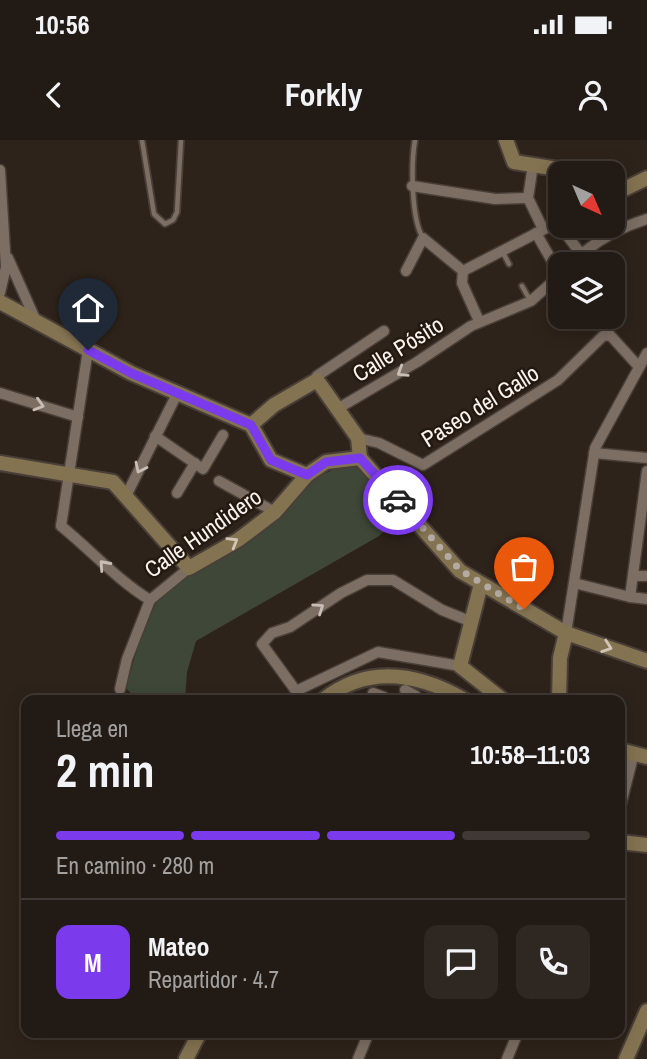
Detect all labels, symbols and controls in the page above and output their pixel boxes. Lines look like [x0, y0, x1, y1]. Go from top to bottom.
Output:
text: 10:56 [35, 7, 90, 42]
text: Forkly [285, 73, 362, 116]
icon: back [35, 76, 73, 114]
icon: person [574, 76, 612, 114]
north arrow [548, 161, 625, 238]
map controls [548, 161, 625, 329]
button: layers [548, 252, 625, 329]
pin [58, 278, 118, 350]
icon: home [69, 289, 107, 327]
street label: Calle Pósito [346, 308, 449, 389]
street label: Paseo del Gallo [415, 357, 544, 454]
one-way arrow [397, 363, 410, 376]
one-way arrow [32, 397, 45, 411]
one-way arrow [134, 461, 148, 473]
courier [363, 465, 433, 535]
street label: Calle Hundidero [138, 481, 267, 584]
icon: car [379, 481, 417, 519]
one-way arrow [226, 537, 239, 550]
pin [494, 537, 554, 609]
icon: bag [505, 548, 543, 586]
one-way arrow [100, 560, 112, 573]
one-way arrow [311, 604, 324, 616]
one-way arrow [600, 639, 612, 653]
text: Llega en [56, 713, 128, 744]
text: 10:58–11:03 [470, 737, 590, 772]
text: 2 min [56, 739, 155, 801]
text: En camino · 280 m [56, 850, 214, 881]
button: chat [424, 925, 498, 999]
button: phone [516, 925, 590, 999]
text: Mateo [148, 929, 210, 964]
text: M [84, 945, 102, 980]
text: Repartidor · 4.7 [148, 964, 279, 995]

